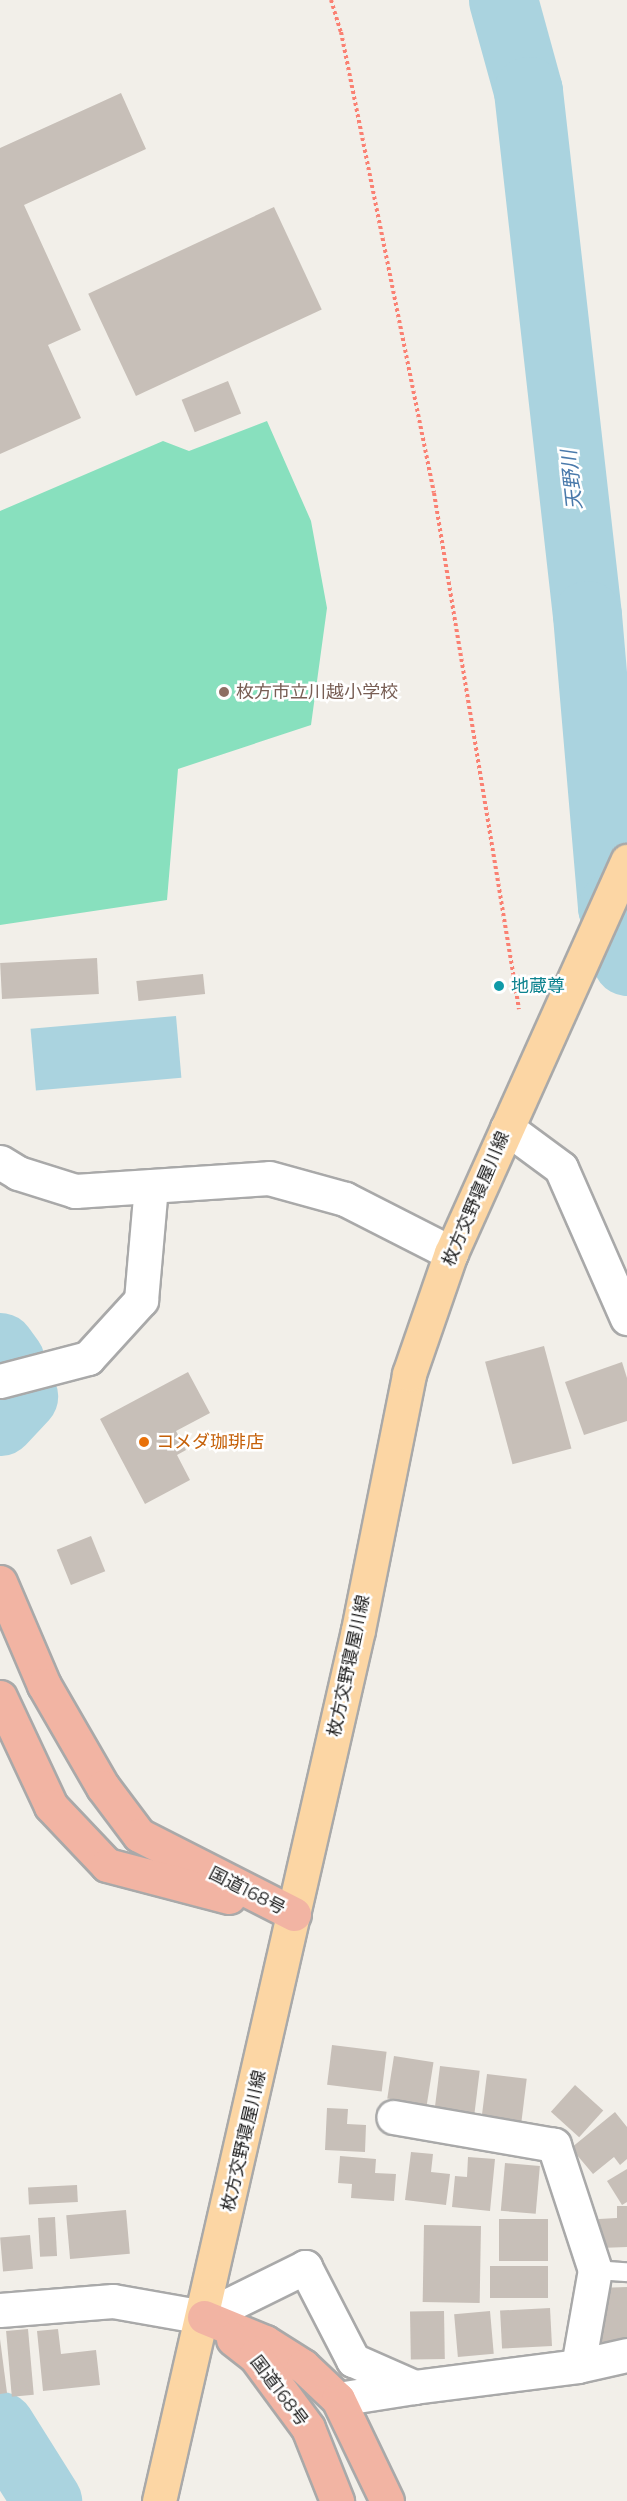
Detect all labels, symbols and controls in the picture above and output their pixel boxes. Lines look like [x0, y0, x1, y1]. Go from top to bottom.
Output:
water label: 天野川 [557, 449, 587, 511]
place label: 枚方市立川越小学校 [236, 681, 398, 703]
marker: 枚方市立川越小学校 [217, 685, 231, 699]
place label: 地蔵尊 [511, 975, 565, 997]
marker: 地蔵尊 [492, 979, 506, 993]
street label: 枚方交野寝屋川線 [438, 1129, 514, 1269]
place label: コメダ珈琲店 [156, 1431, 264, 1453]
marker: コメダ珈琲店 [137, 1435, 151, 1449]
street label: 枚方交野寝屋川線 [323, 1593, 375, 1739]
street label: 国道168号 [205, 1863, 289, 1919]
street label: 枚方交野寝屋川線 [217, 2068, 271, 2214]
street label: 国道168号 [245, 2351, 313, 2431]

